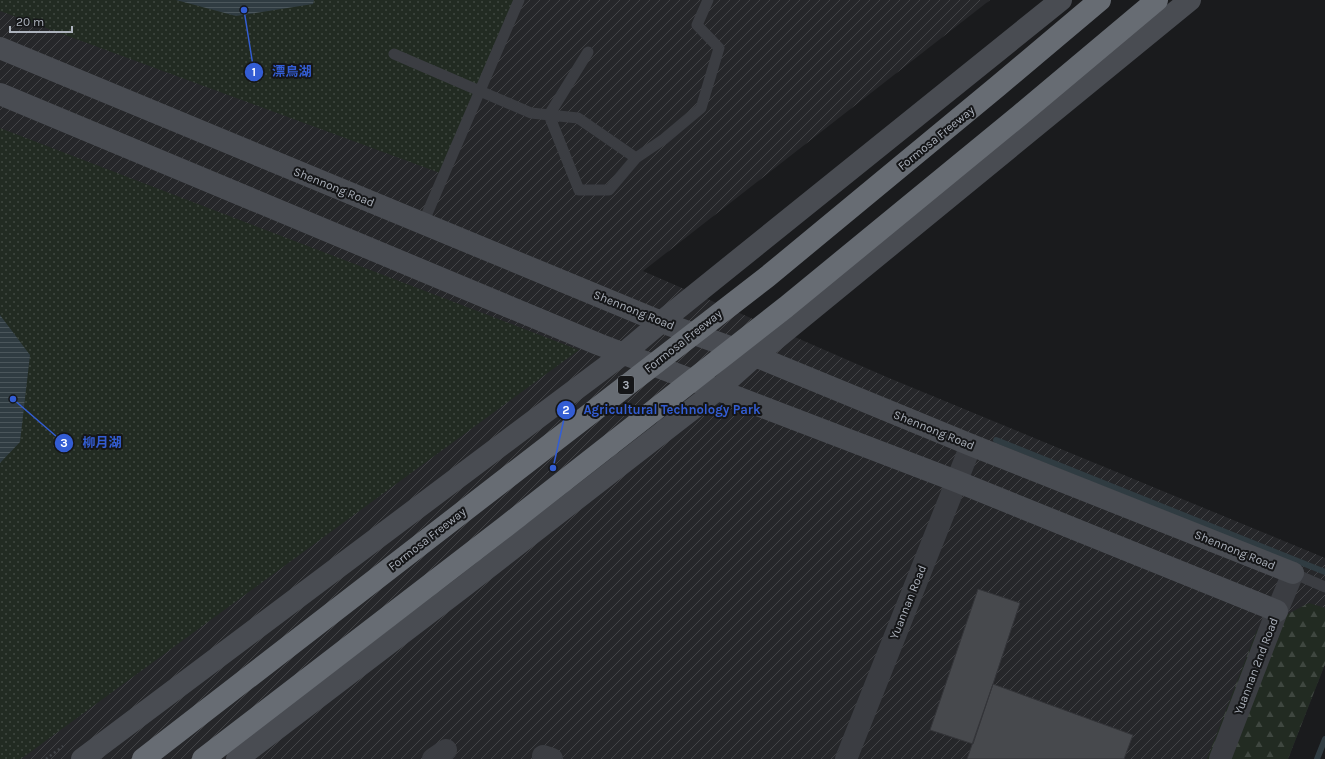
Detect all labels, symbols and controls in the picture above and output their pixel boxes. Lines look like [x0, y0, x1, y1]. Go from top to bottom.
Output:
scale bar [10, 8, 72, 34]
text: 20 m [16, 15, 44, 29]
callout: 漂鳥湖 [244, 59, 319, 84]
text: 漂鳥湖 [271, 64, 312, 79]
text: 1 [252, 65, 256, 79]
street label: Formosa Freeway [895, 103, 977, 173]
street label: Shennong Road [291, 164, 377, 210]
street label: Shennong Road [591, 287, 677, 333]
street label: Formosa Freeway [642, 306, 725, 376]
road number: 3 [618, 376, 634, 394]
callout: Agricultural Technology Park [556, 397, 769, 422]
text: Agricultural Technology Park [583, 402, 761, 417]
text: 2 [562, 403, 570, 417]
street label: Shennong Road [891, 407, 977, 453]
callout: 柳月湖 [54, 430, 129, 455]
text: 柳月湖 [82, 435, 122, 450]
text: 3 [60, 436, 68, 450]
street label: Formosa Freeway [386, 504, 469, 574]
street label: Shennong Road [1192, 527, 1278, 573]
street label: Yuannan Road [887, 563, 929, 641]
street label: Yuannan 2nd Road [1231, 616, 1281, 716]

